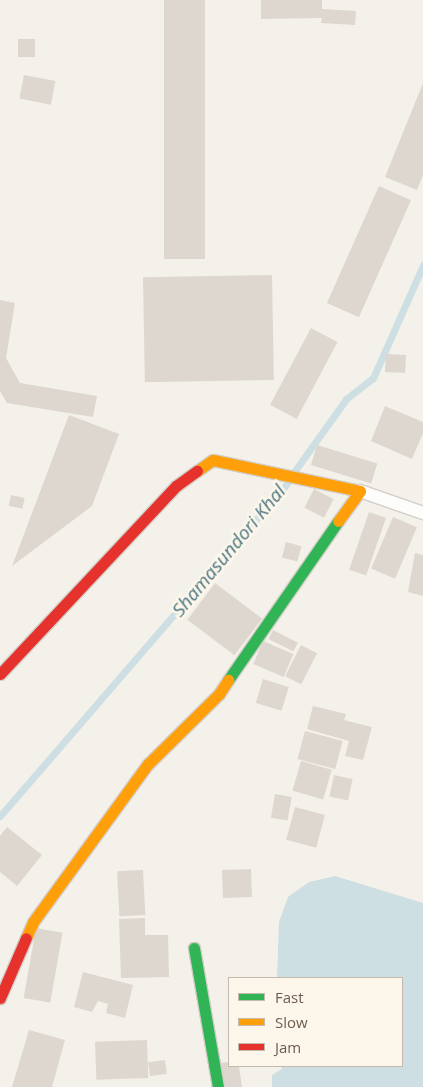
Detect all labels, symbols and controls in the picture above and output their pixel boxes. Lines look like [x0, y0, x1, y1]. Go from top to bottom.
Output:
water label: Shamasundori Khal [167, 481, 291, 621]
legend [228, 977, 403, 1067]
text: Fast [275, 987, 304, 1007]
text: Slow [275, 1012, 308, 1032]
text: Jam [275, 1037, 301, 1057]

